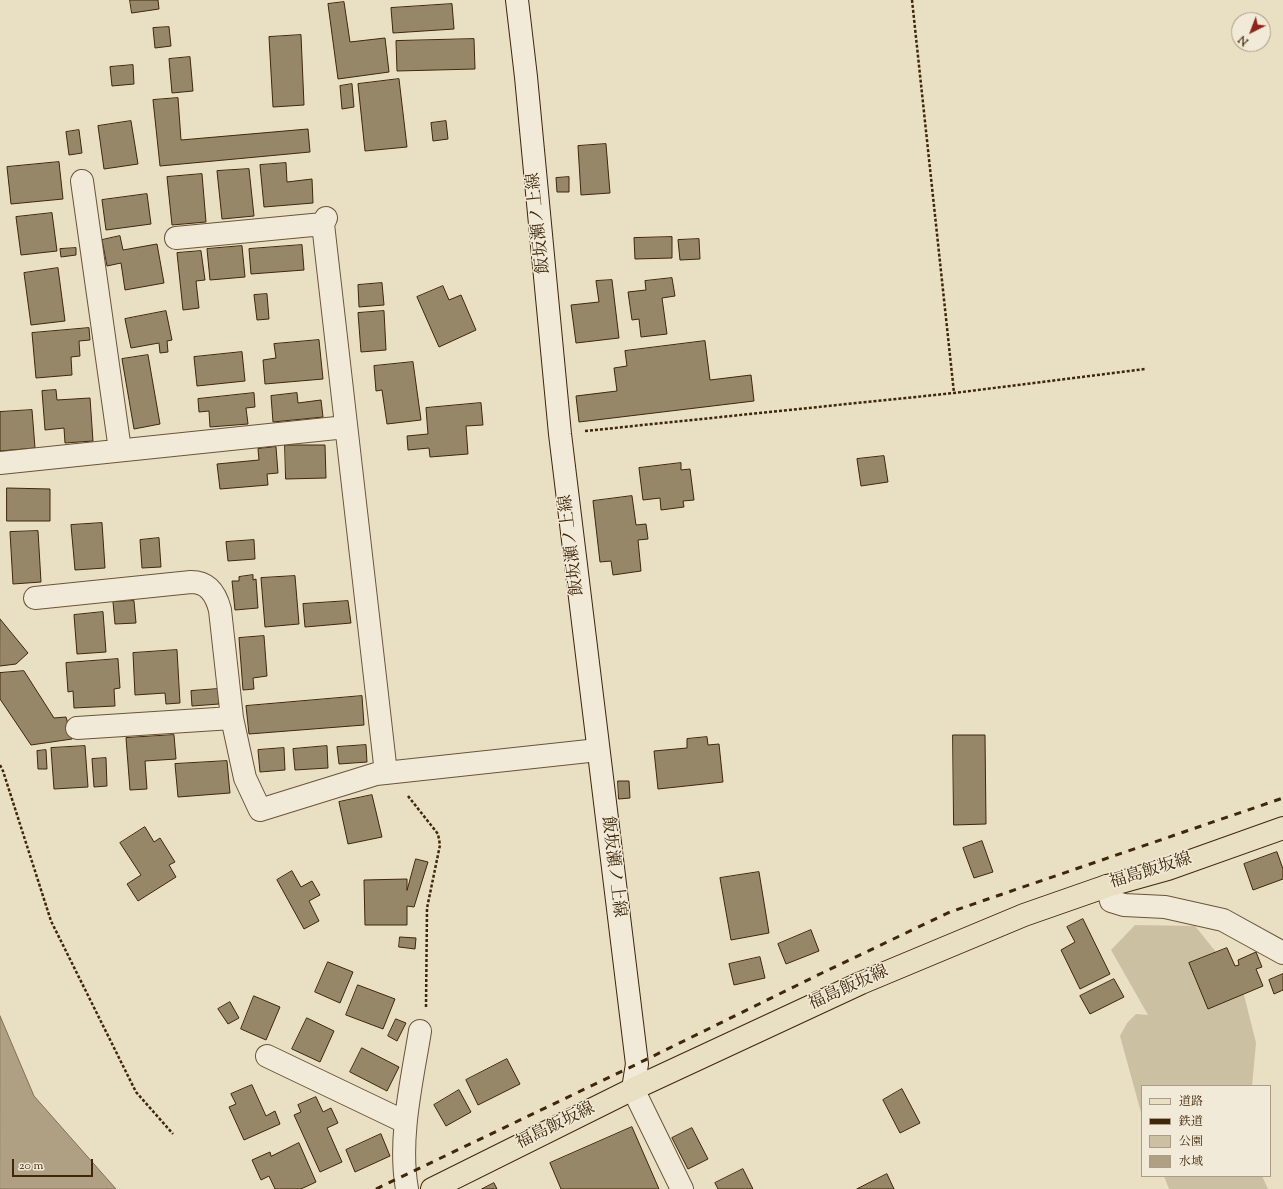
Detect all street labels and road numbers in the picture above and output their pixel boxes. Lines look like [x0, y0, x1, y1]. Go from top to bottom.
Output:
street label: 飯坂瀬ノ上線 [525, 171, 555, 275]
street label: 飯坂瀬ノ上線 [557, 493, 589, 597]
street label: 飯坂瀬ノ上線 [596, 815, 628, 919]
street label: 福島飯坂線 [1107, 850, 1195, 894]
street label: 福島飯坂線 [806, 962, 892, 1016]
street label: 福島飯坂線 [513, 1099, 599, 1155]

